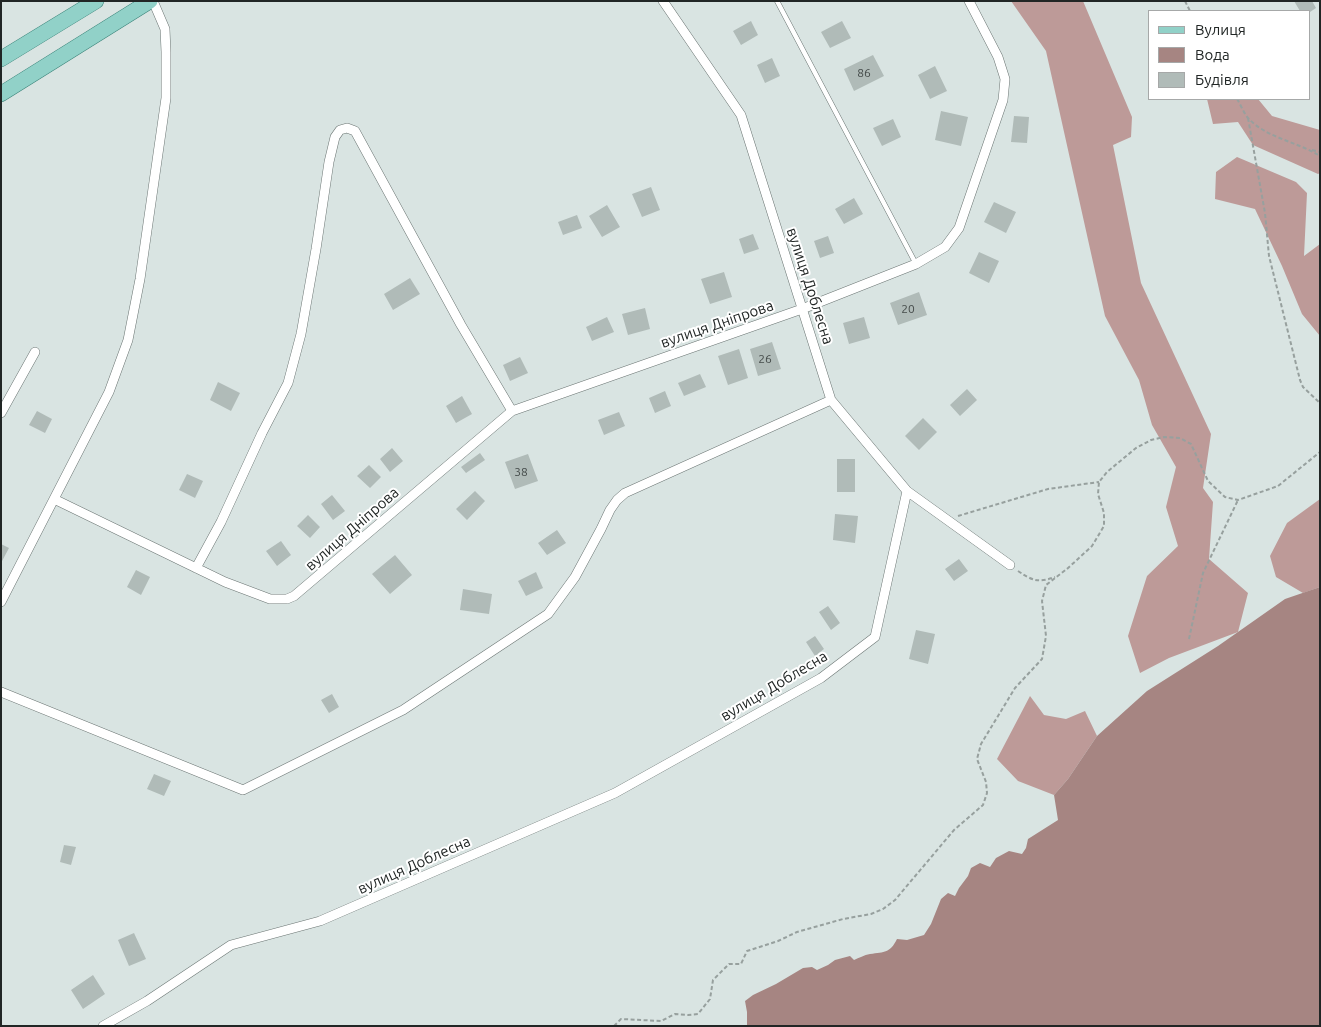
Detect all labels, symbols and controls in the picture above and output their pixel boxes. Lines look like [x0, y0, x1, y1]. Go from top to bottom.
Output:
legend [1148, 10, 1311, 100]
text: Вулиця [1195, 21, 1246, 38]
text: Вода [1195, 46, 1230, 63]
house number: 86 [857, 66, 871, 80]
text: Будівля [1195, 71, 1249, 88]
street label: вулиця Доблесна [783, 225, 837, 347]
street label: вулиця Дніпрова [658, 296, 776, 352]
house number: 20 [901, 302, 915, 316]
house number: 26 [758, 352, 772, 366]
house number: 38 [514, 465, 528, 479]
street label: вулиця Дніпрова [302, 483, 402, 575]
street label: вулиця Доблесна [717, 647, 831, 725]
street label: вулиця Доблесна [355, 832, 473, 898]

